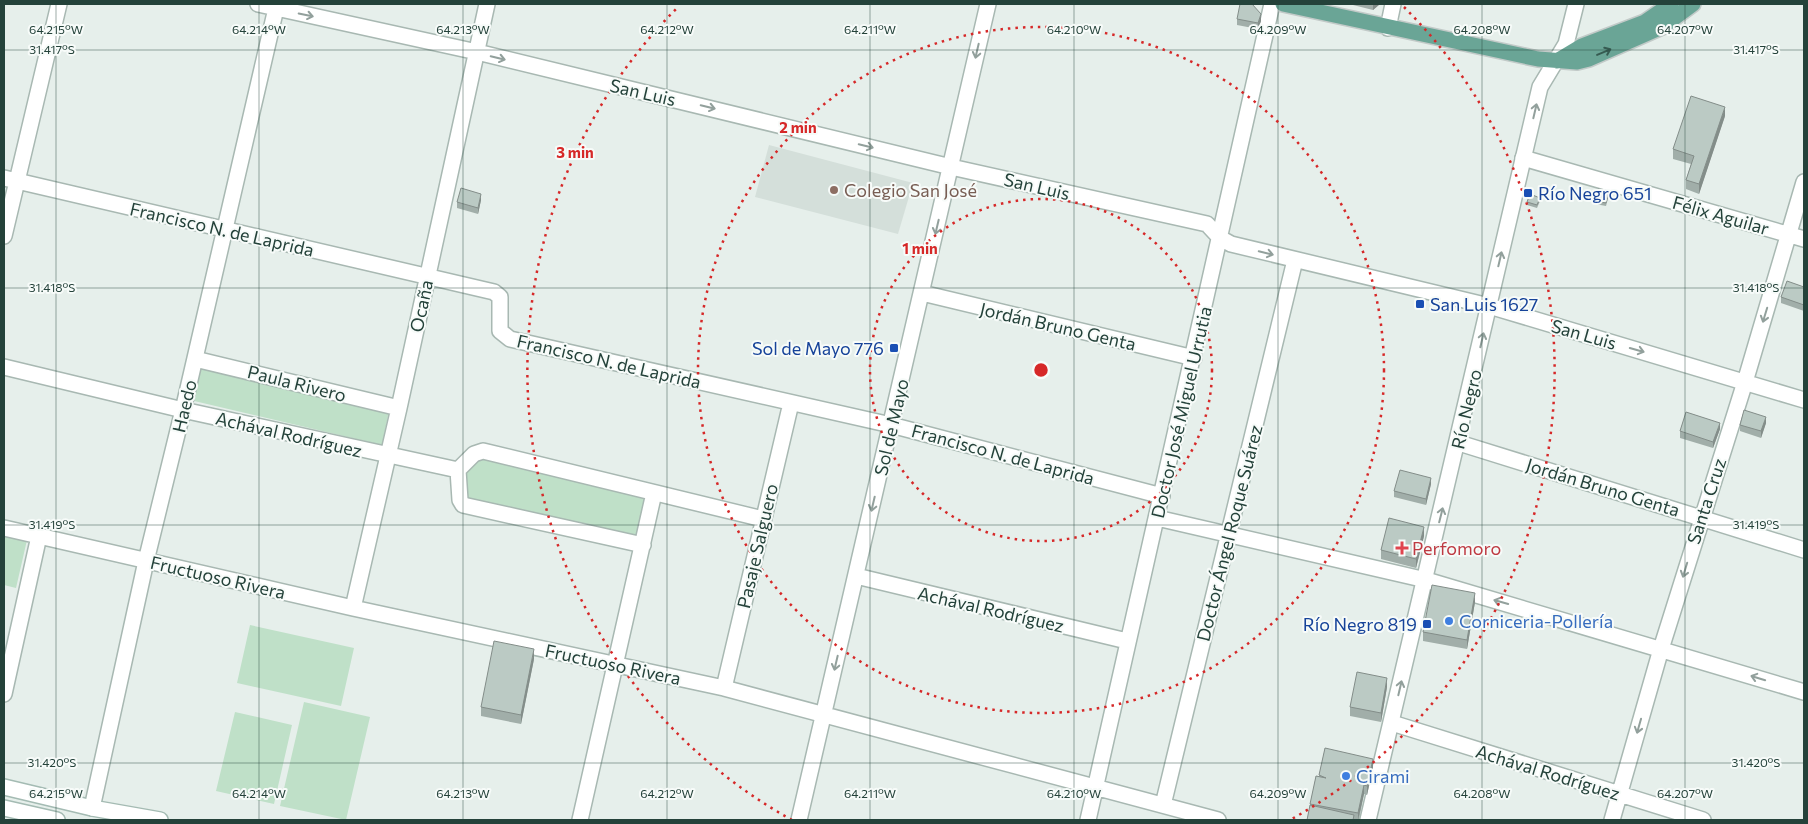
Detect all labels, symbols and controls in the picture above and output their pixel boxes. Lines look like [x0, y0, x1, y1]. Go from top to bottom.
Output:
one-way arrow [297, 11, 313, 20]
text: 64.215°W [29, 22, 83, 36]
text: 64.214°W [232, 22, 286, 36]
text: 64.213°W [436, 22, 490, 36]
text: 64.212°W [640, 22, 694, 36]
text: 64.211°W [844, 22, 896, 36]
text: 64.210°W [1047, 22, 1101, 36]
text: 64.209°W [1250, 22, 1306, 36]
text: 64.208°W [1454, 22, 1510, 36]
text: 64.207°W [1657, 22, 1713, 36]
text: 31.417°S [29, 42, 75, 56]
text: 31.417°S [1733, 42, 1779, 56]
one-way arrow [972, 43, 981, 59]
one-way arrow [1596, 47, 1611, 57]
one-way arrow [490, 53, 506, 63]
street label: San Luis [608, 74, 678, 110]
one-way arrow [699, 103, 715, 112]
one-way arrow [1530, 103, 1540, 119]
text: 2 min [779, 118, 817, 136]
one-way arrow [857, 142, 873, 151]
text: 3 min [556, 143, 594, 161]
street label: San Luis [1002, 168, 1072, 204]
place label: Colegio San José [844, 179, 977, 201]
place label: Río Negro 651 [1538, 182, 1652, 204]
marker: Colegio San José [828, 184, 840, 196]
marker: Río Negro 651 [1522, 187, 1534, 199]
street label: Félix Aguilar [1670, 191, 1772, 239]
street label: Francisco N. de Laprida [128, 197, 316, 261]
one-way arrow [932, 218, 941, 234]
text: 1 min [902, 239, 938, 257]
one-way arrow [1257, 249, 1273, 258]
one-way arrow [1496, 251, 1505, 267]
street label: Ocaña [405, 278, 437, 334]
text: 31.418°S [29, 280, 75, 294]
text: 31.418°S [1733, 280, 1779, 294]
place label: San Luis 1627 [1430, 293, 1538, 315]
street label: Jordán Bruno Genta [978, 297, 1138, 355]
marker: San Luis 1627 [1414, 298, 1426, 310]
street label: Doctor José Miguel Urrutia [1146, 304, 1216, 520]
one-way arrow [1759, 306, 1769, 322]
street label: San Luis [1549, 314, 1619, 354]
street label: Francisco N. de Laprida [515, 329, 703, 393]
one-way arrow [1477, 333, 1487, 349]
place label: Sol de Mayo 776 [752, 337, 884, 359]
marker: Sol de Mayo 776 [888, 342, 900, 354]
one-way arrow [1628, 345, 1644, 355]
street label: Paula Rivero [245, 360, 349, 406]
centre of rings [1032, 361, 1050, 379]
street label: Río Negro [1446, 367, 1486, 451]
street label: Sol de Mayo [869, 376, 913, 478]
street label: Haedo [167, 377, 201, 435]
street label: Achával Rodríguez [214, 406, 364, 462]
street label: Francisco N. de Laprida [909, 419, 1097, 489]
street label: Doctor Ángel Roque Suárez [1191, 422, 1267, 644]
street label: Jordán Bruno Genta [1523, 453, 1683, 521]
street label: Santa Cruz [1682, 455, 1730, 547]
street label: Pasaje Salguero [732, 481, 782, 611]
one-way arrow [868, 496, 877, 512]
one-way arrow [1437, 508, 1446, 524]
text: 31.419°S [29, 517, 75, 531]
text: 31.419°S [1733, 517, 1779, 531]
place label: Perfomoro [1412, 537, 1501, 559]
marker: Perfomoro [1396, 542, 1408, 554]
street label: Fructuoso Rivera [148, 551, 288, 603]
one-way arrow [1679, 561, 1689, 577]
street label: Achával Rodríguez [916, 581, 1066, 637]
one-way arrow [1493, 597, 1509, 606]
place label: Corniceria-Pollería [1459, 610, 1613, 632]
place label: Río Negro 819 [1303, 613, 1417, 635]
marker: Corniceria-Pollería [1443, 615, 1455, 627]
marker: Río Negro 819 [1421, 618, 1433, 630]
street label: Fructuoso Rivera [543, 639, 683, 689]
one-way arrow [831, 654, 840, 670]
one-way arrow [1750, 672, 1766, 682]
one-way arrow [1396, 680, 1405, 696]
one-way arrow [1634, 717, 1643, 733]
street label: Achával Rodríguez [1473, 740, 1623, 804]
text: 31.420°S [28, 755, 76, 769]
text: 31.420°S [1732, 755, 1780, 769]
place label: Cirami [1356, 765, 1410, 787]
marker: Cirami [1340, 770, 1352, 782]
text: 64.215°W [29, 786, 83, 800]
text: 64.214°W [232, 786, 286, 800]
text: 64.213°W [436, 786, 490, 800]
text: 64.212°W [640, 786, 694, 800]
text: 64.211°W [844, 786, 896, 800]
text: 64.210°W [1047, 786, 1101, 800]
text: 64.209°W [1250, 786, 1306, 800]
text: 64.208°W [1454, 786, 1510, 800]
text: 64.207°W [1657, 786, 1713, 800]

